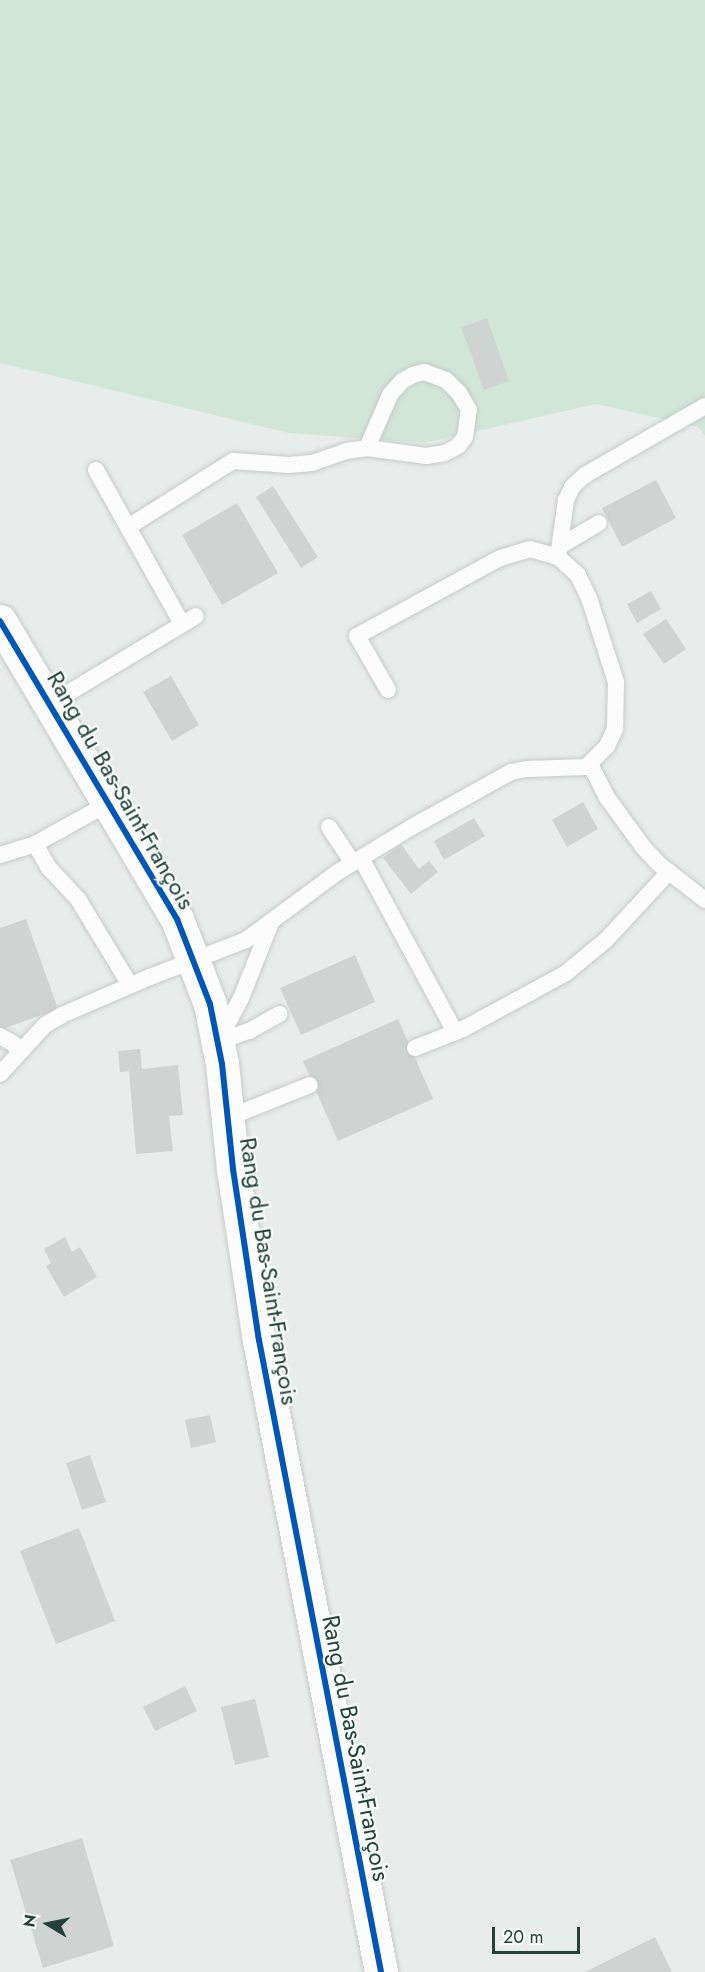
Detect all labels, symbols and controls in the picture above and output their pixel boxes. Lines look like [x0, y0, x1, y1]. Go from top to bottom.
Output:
street label: Rang du Bas-Saint-François [41, 666, 201, 914]
street label: Rang du Bas-Saint-François [234, 1135, 304, 1407]
street label: Rang du Bas-Saint-François [316, 1613, 396, 1883]
north arrow [18, 1894, 78, 1954]
text: N [17, 1913, 42, 1929]
scale bar [495, 1915, 584, 1953]
text: 20 m [503, 1924, 543, 1950]

